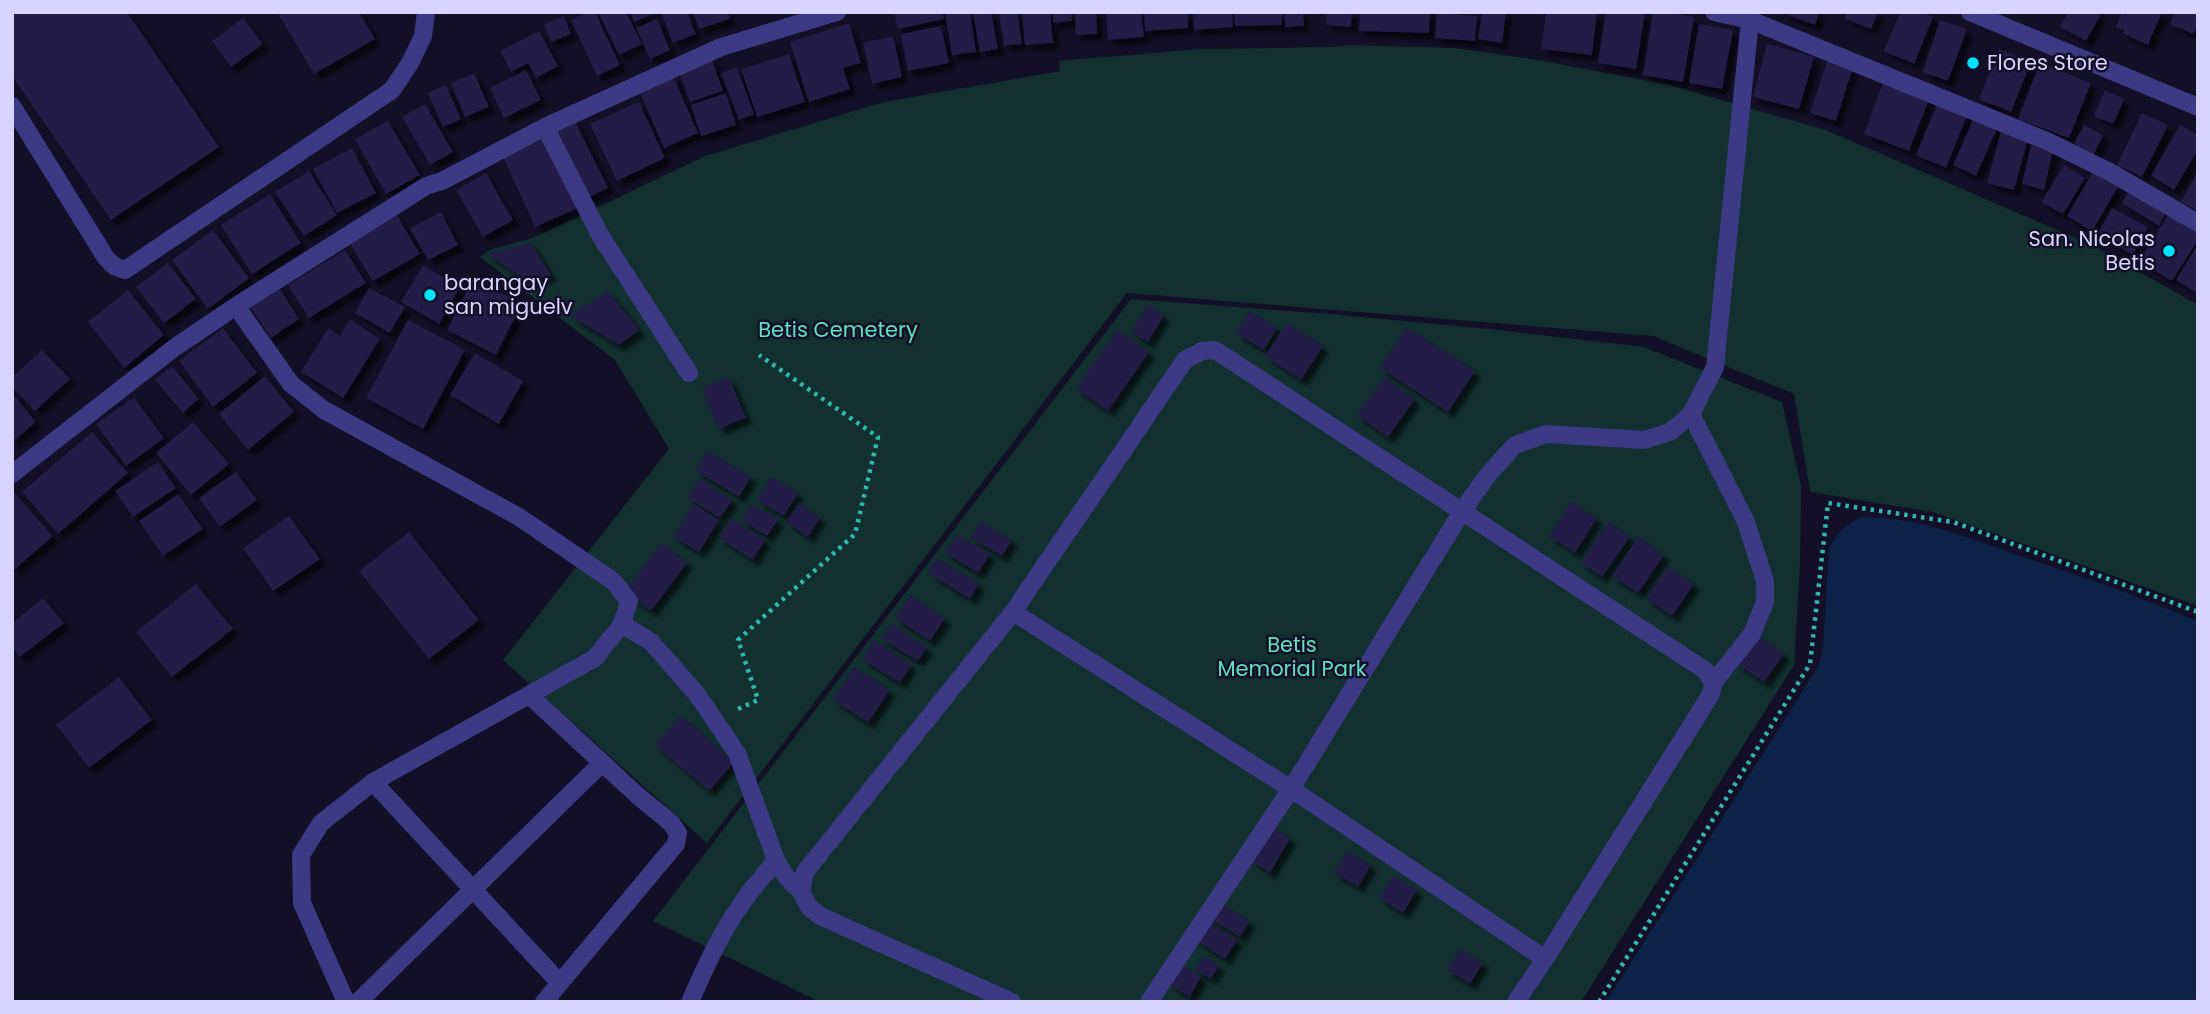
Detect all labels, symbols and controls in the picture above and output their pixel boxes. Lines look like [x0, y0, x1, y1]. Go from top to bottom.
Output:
place label: Flores Store [1987, 48, 2108, 77]
marker: Flores Store [1965, 55, 1981, 71]
place label: San. Nicolas Betis [2029, 224, 2155, 277]
marker: San. Nicolas Betis [2161, 243, 2177, 259]
place label: barangay san miguelv [444, 268, 573, 321]
marker: barangay san miguelv [422, 287, 438, 303]
park label: Betis Cemetery [758, 315, 918, 344]
park label: Betis Memorial Park [1217, 630, 1367, 683]

